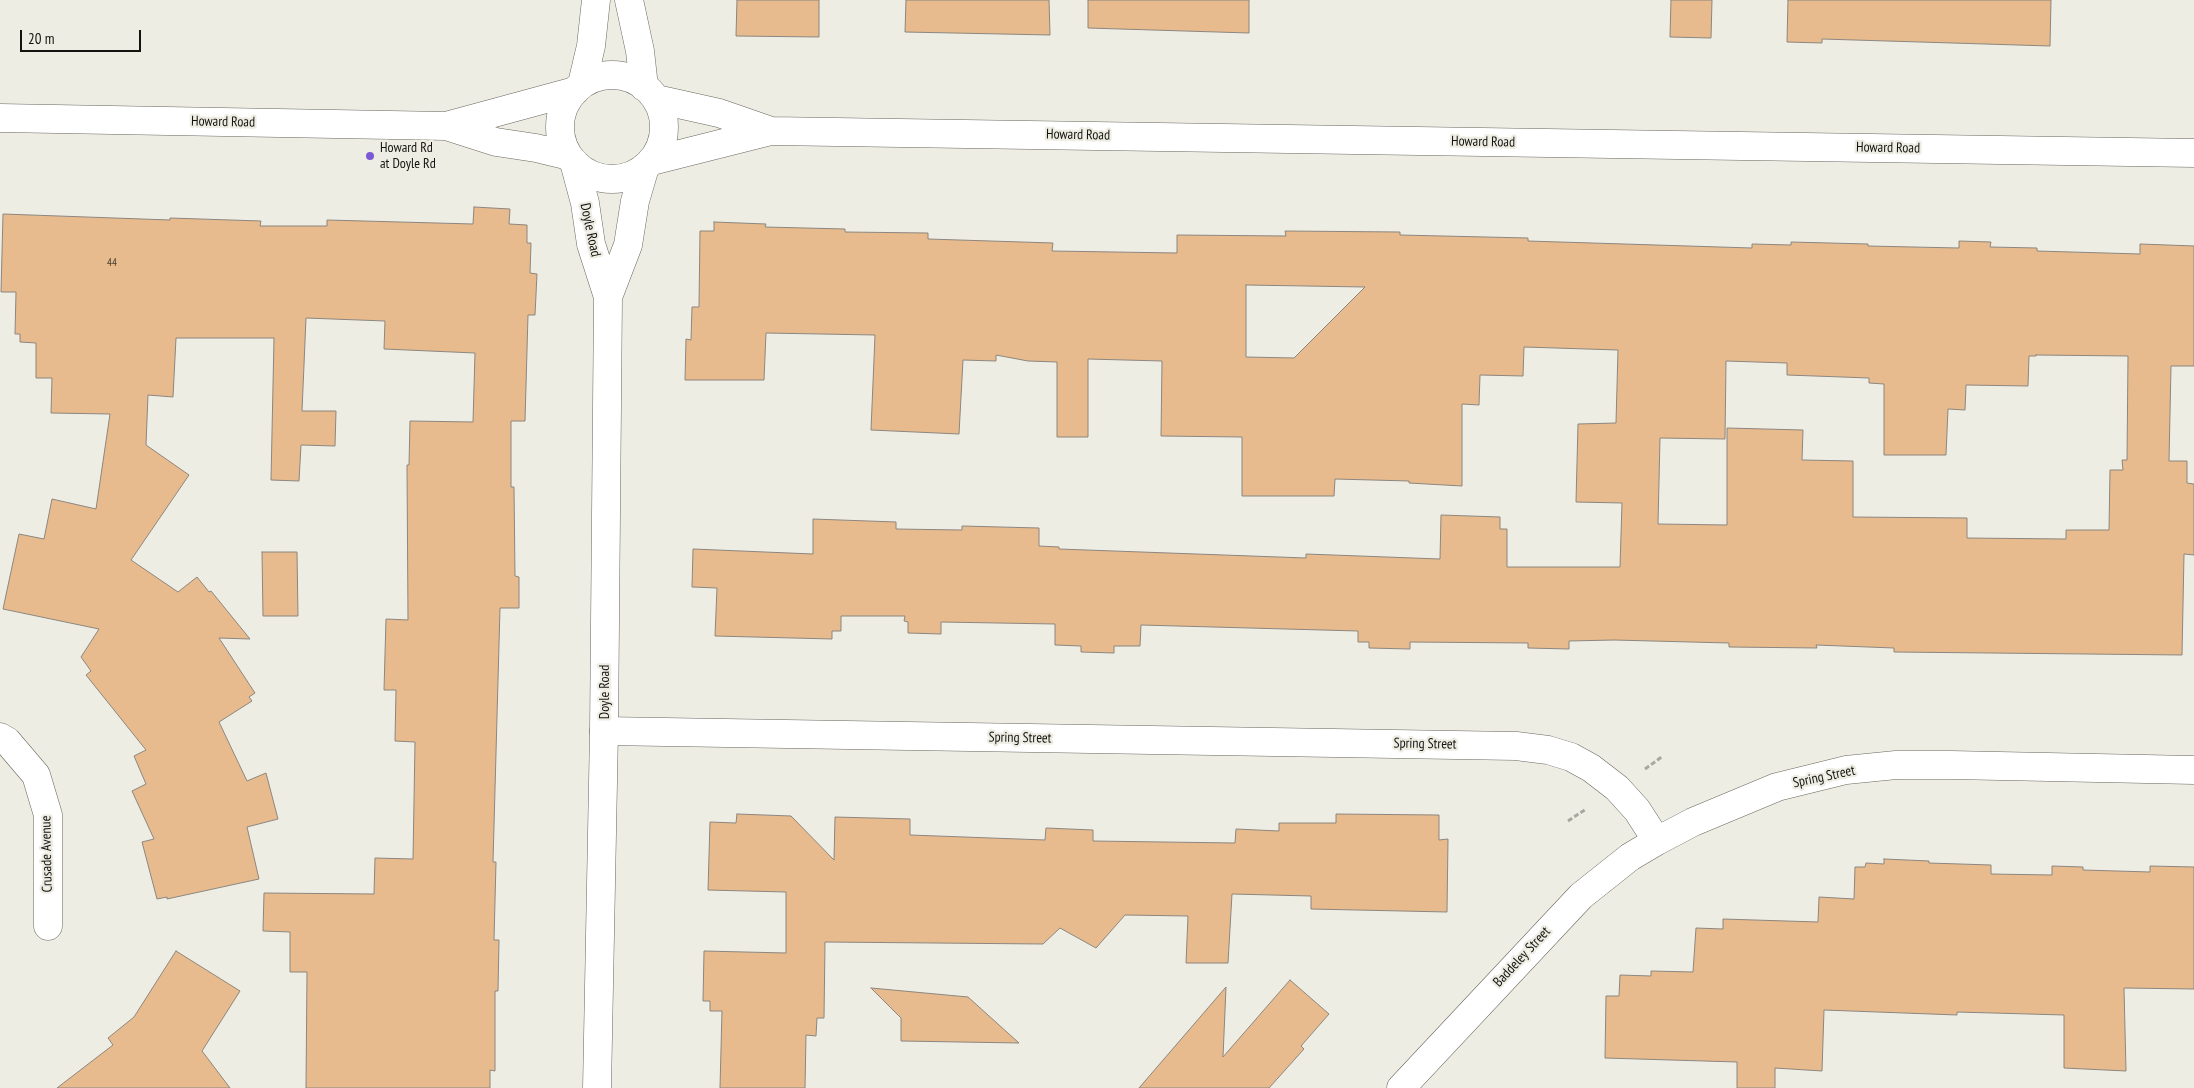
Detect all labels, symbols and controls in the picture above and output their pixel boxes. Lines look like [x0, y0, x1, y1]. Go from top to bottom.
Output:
scale bar [22, 20, 144, 52]
text: 20 m [28, 29, 54, 48]
street label: Howard Road [191, 113, 255, 131]
street label: Howard Road [1046, 126, 1110, 144]
street label: Howard Road [1451, 133, 1515, 151]
street label: Howard Road [1856, 139, 1920, 157]
place label: Howard Rd at Doyle Rd [380, 140, 436, 172]
marker: Howard Rd at Doyle Rd [364, 150, 376, 162]
street label: Doyle Road [576, 202, 604, 258]
house number: 44 [107, 256, 117, 270]
street label: Doyle Road [597, 665, 613, 719]
street label: Spring Street [988, 729, 1052, 747]
street label: Spring Street [1393, 735, 1457, 753]
street label: Spring Street [1791, 762, 1857, 792]
street label: Crusade Avenue [38, 816, 56, 892]
street label: Baddeley Street [1490, 923, 1554, 991]

